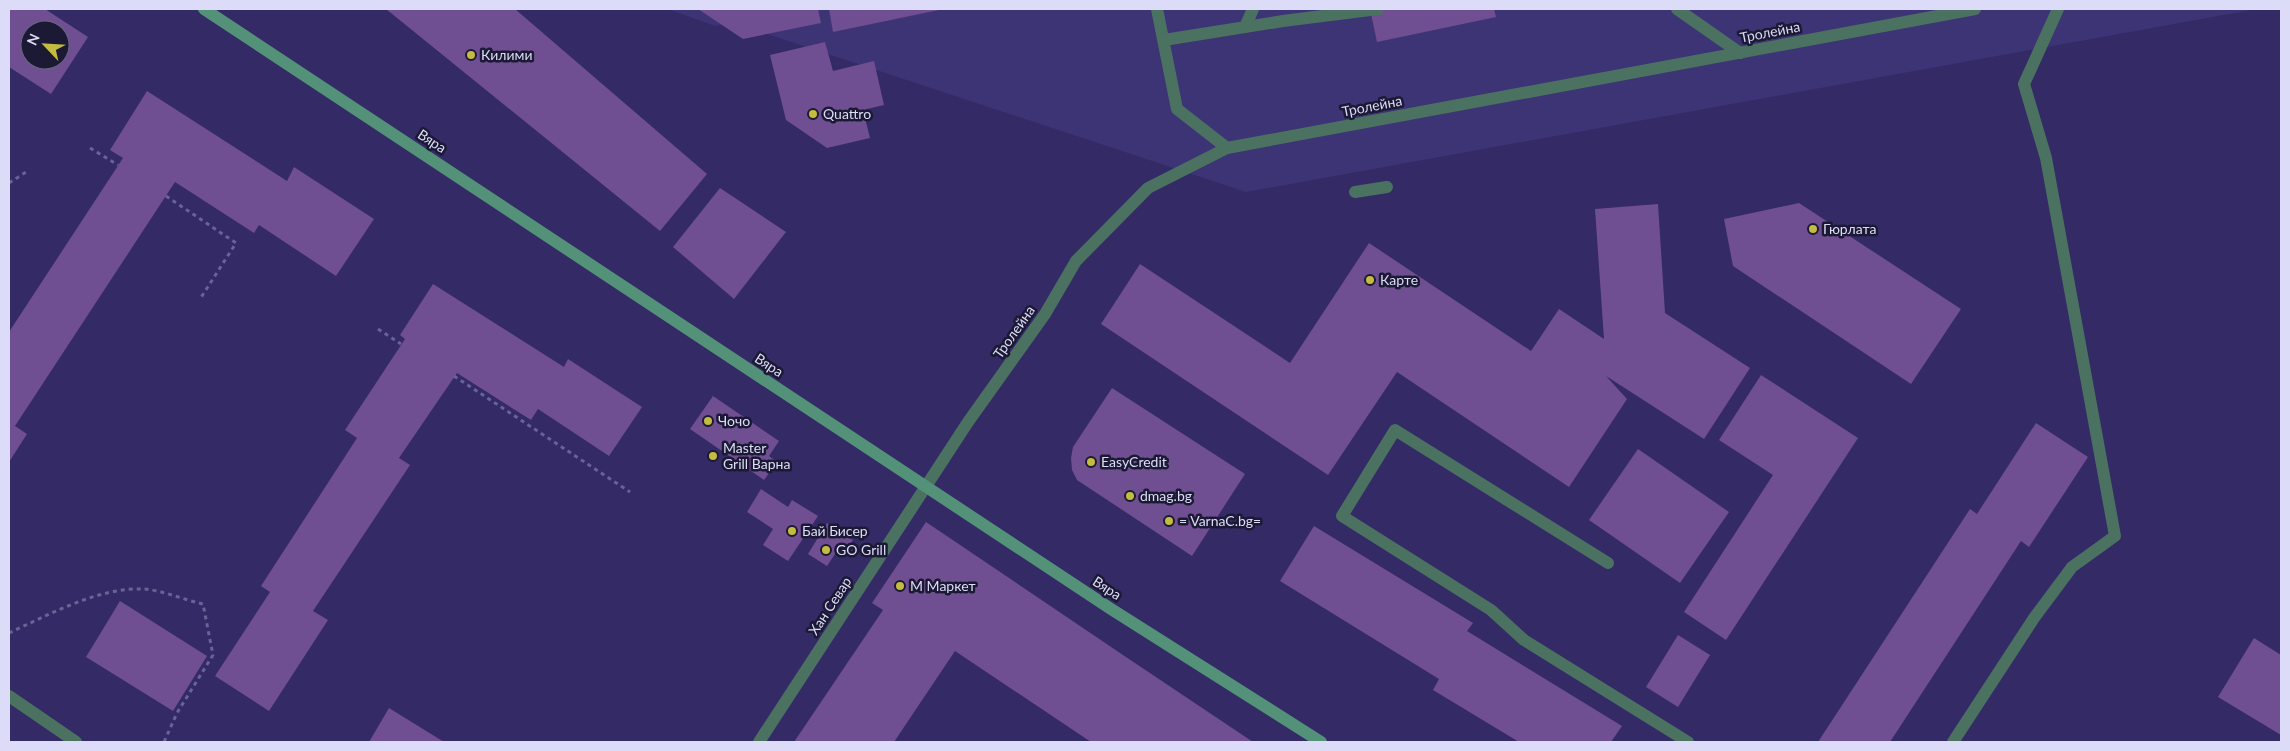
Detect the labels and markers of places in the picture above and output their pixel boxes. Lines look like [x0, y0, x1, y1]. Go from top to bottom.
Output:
place label: Килими [481, 46, 533, 63]
marker: Килими [465, 49, 477, 61]
place label: Quattro [823, 105, 871, 122]
marker: Quattro [807, 108, 819, 120]
place label: Гюрлата [1823, 220, 1876, 237]
marker: Гюрлата [1807, 223, 1819, 235]
place label: Карте [1380, 271, 1418, 288]
marker: Карте [1364, 274, 1376, 286]
place label: Чочо [718, 412, 750, 429]
marker: Чочо [702, 415, 714, 427]
place label: Master Grill Варна [723, 439, 790, 472]
marker: Master Grill Варна [707, 450, 719, 462]
place label: EasyCredit [1101, 453, 1167, 470]
marker: EasyCredit [1085, 456, 1097, 468]
place label: dmag.bg [1140, 487, 1192, 504]
marker: dmag.bg [1124, 490, 1136, 502]
place label: = VarnaC.bg= [1179, 512, 1261, 529]
marker: = VarnaC.bg= [1163, 515, 1175, 527]
place label: Бай Бисер [802, 522, 868, 539]
marker: Бай Бисер [786, 525, 798, 537]
place label: GO Grill [836, 541, 886, 558]
marker: GO Grill [820, 544, 832, 556]
place label: М Маркет [910, 577, 976, 594]
marker: М Маркет [894, 580, 906, 592]

